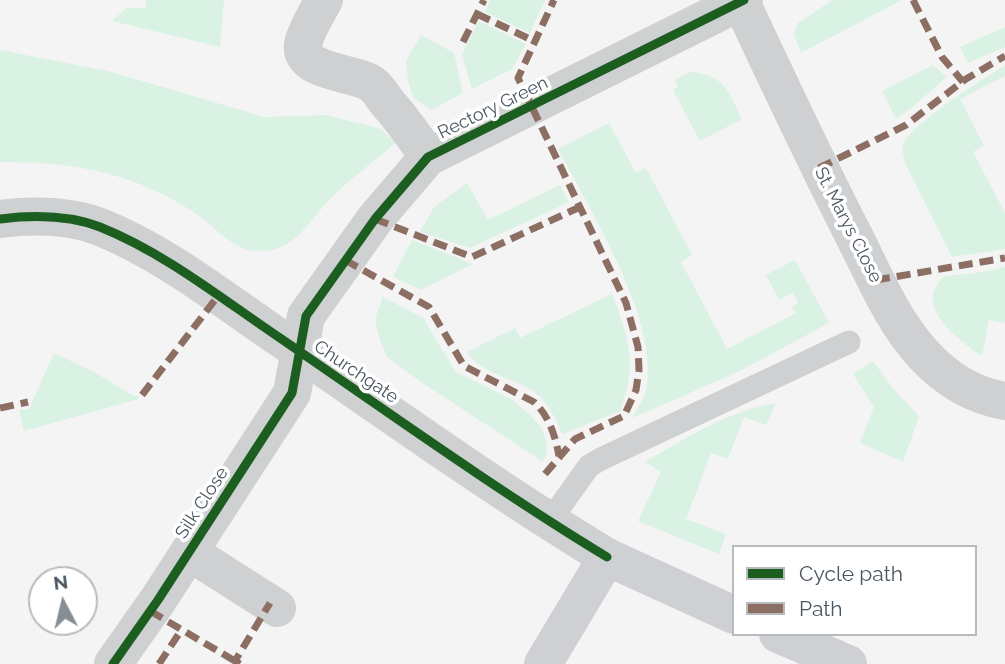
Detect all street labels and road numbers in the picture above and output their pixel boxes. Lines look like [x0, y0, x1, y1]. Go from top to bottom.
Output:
street label: Rectory Green [434, 72, 552, 144]
street label: St. Marys Close [810, 164, 886, 286]
street label: Churchgate [310, 336, 402, 408]
street label: Silk Close [171, 463, 233, 543]

